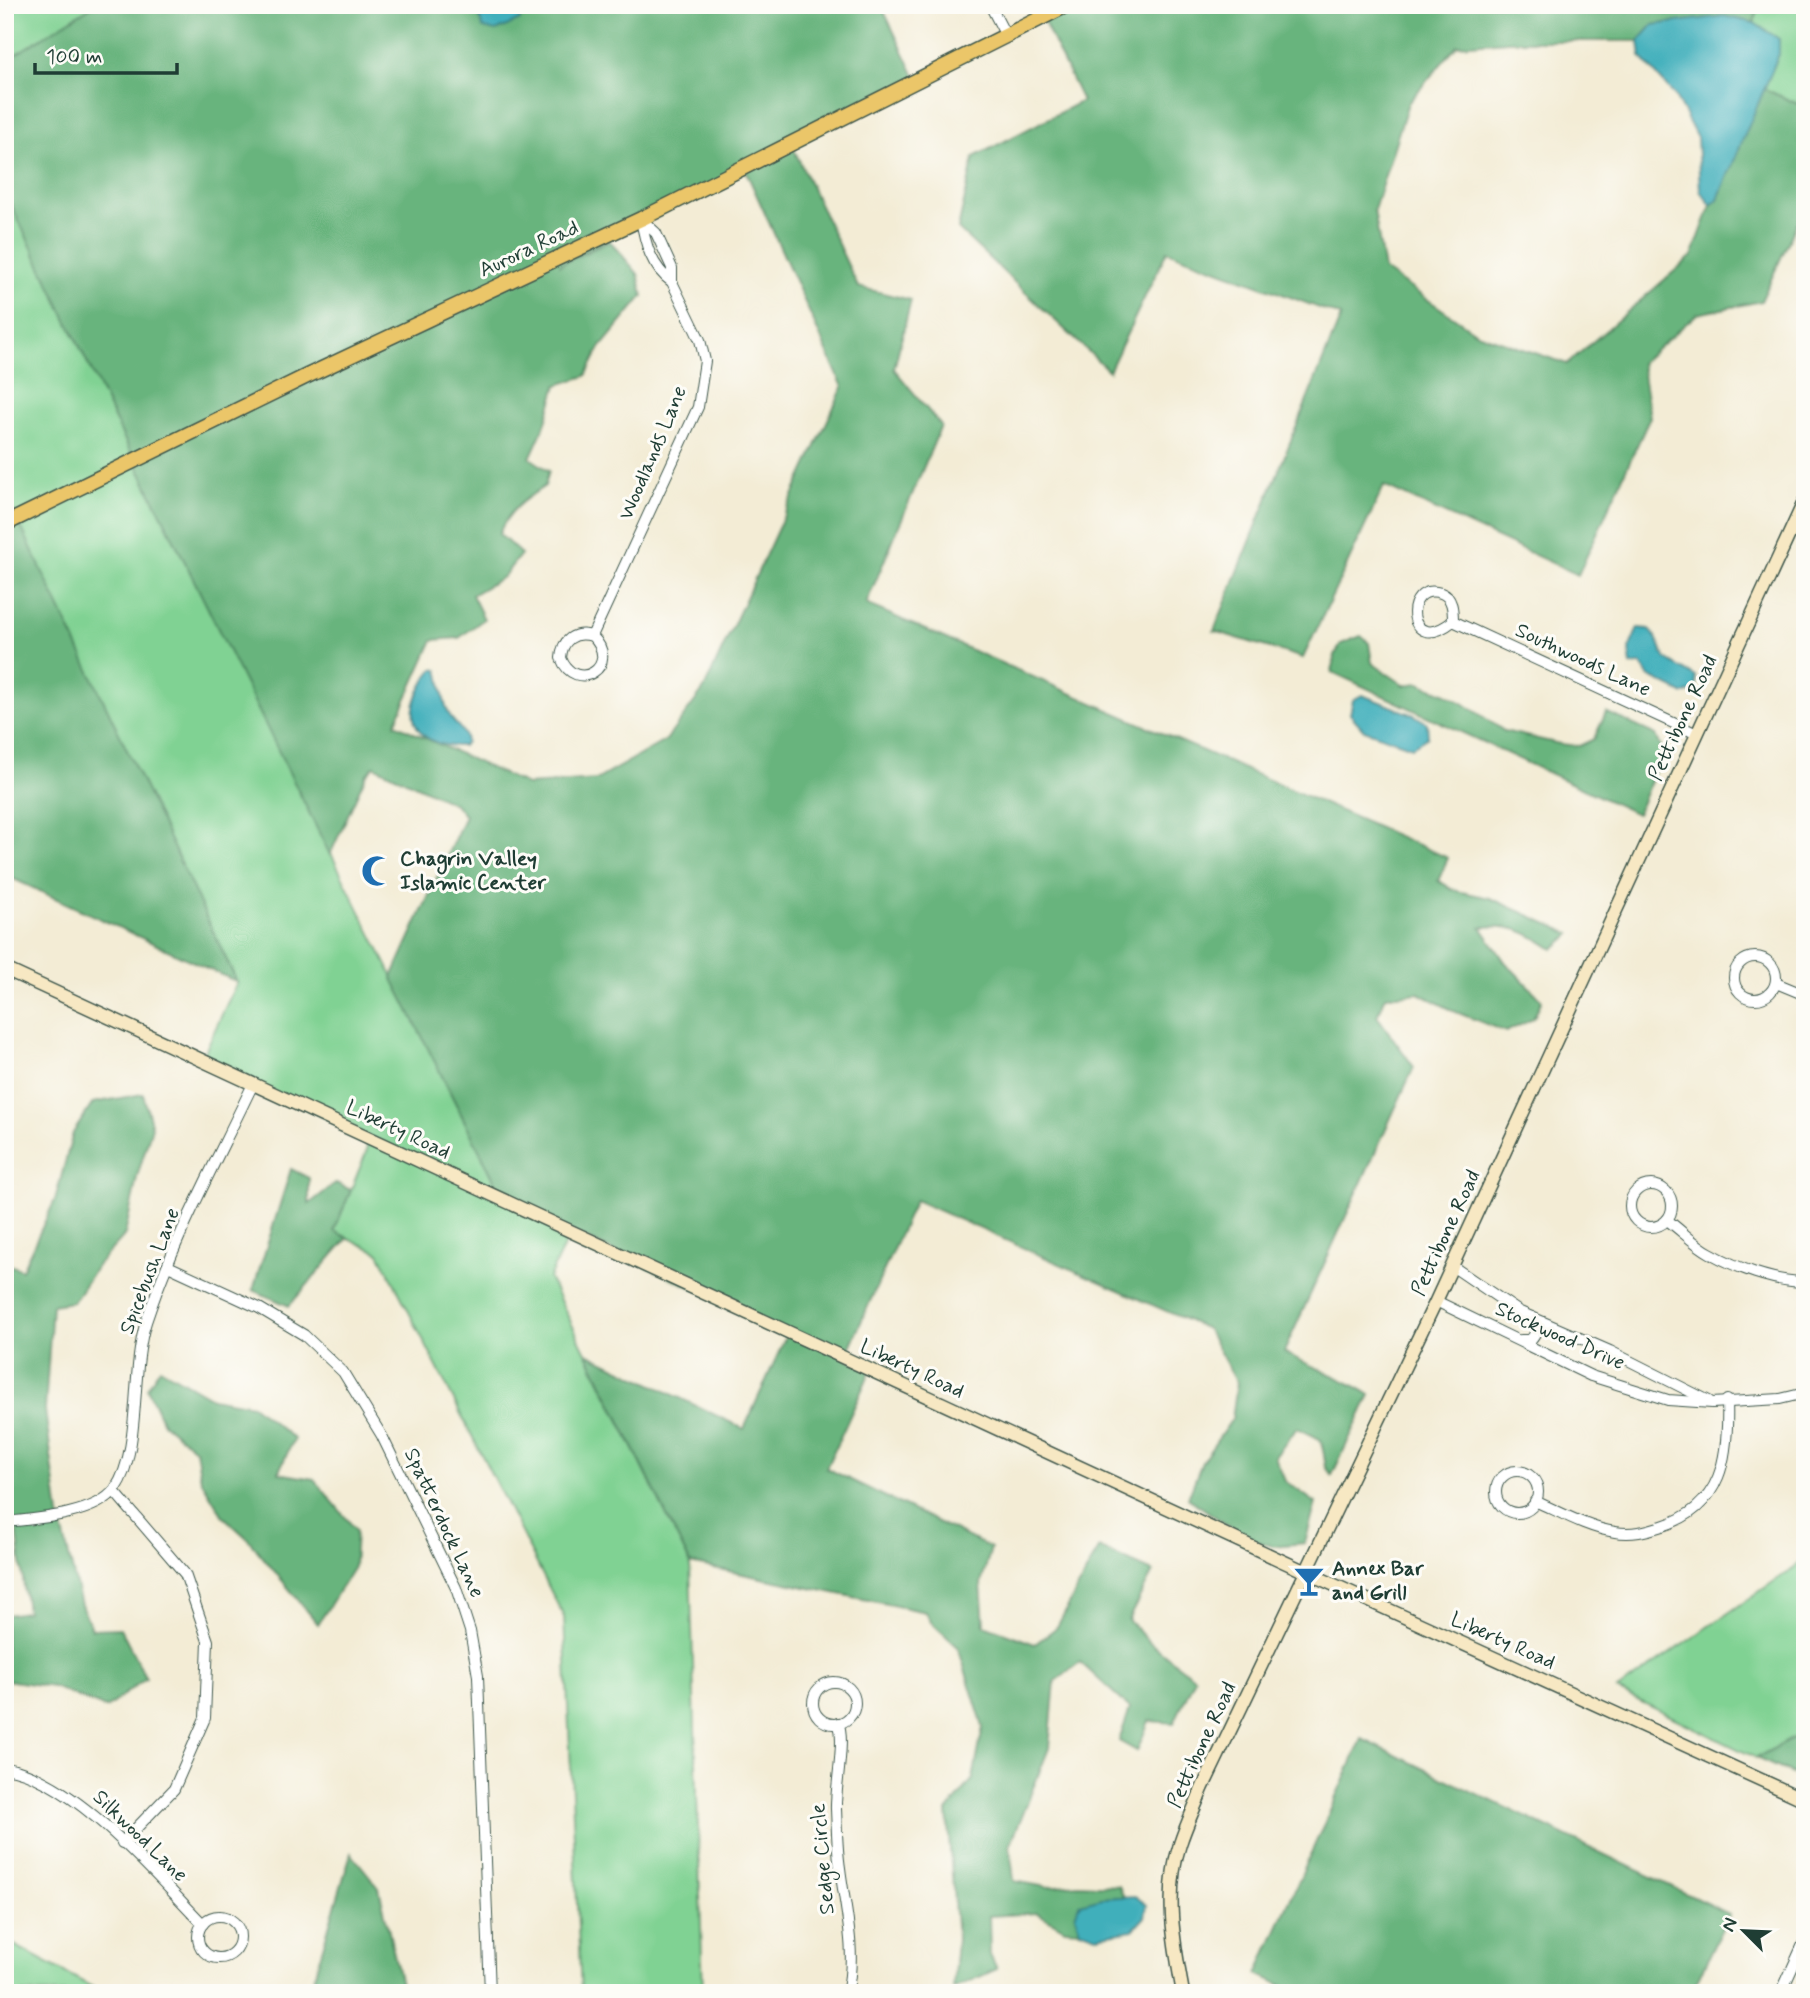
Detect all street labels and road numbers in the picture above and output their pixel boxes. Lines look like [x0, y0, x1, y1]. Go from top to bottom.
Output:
street label: Aurora Road [475, 214, 583, 284]
street label: Woodlands Lane [612, 382, 694, 524]
street label: Southwoods Lane [1511, 616, 1655, 704]
street label: Pettibone Road [1642, 650, 1724, 786]
street label: Liberty Road [341, 1094, 455, 1166]
street label: Pettibone Road [1405, 1165, 1487, 1301]
street label: Spicebush Lane [113, 1204, 187, 1338]
street label: Stockwood Drive [1491, 1295, 1629, 1377]
street label: Liberty Road [855, 1333, 969, 1405]
street label: Spatterdock Lane [397, 1443, 491, 1603]
street label: Liberty Road [1446, 1605, 1560, 1677]
street label: Pettibone Road [1161, 1677, 1243, 1813]
street label: Silkwood Lane [86, 1783, 194, 1889]
street label: Sedge Circle [804, 1802, 843, 1916]

